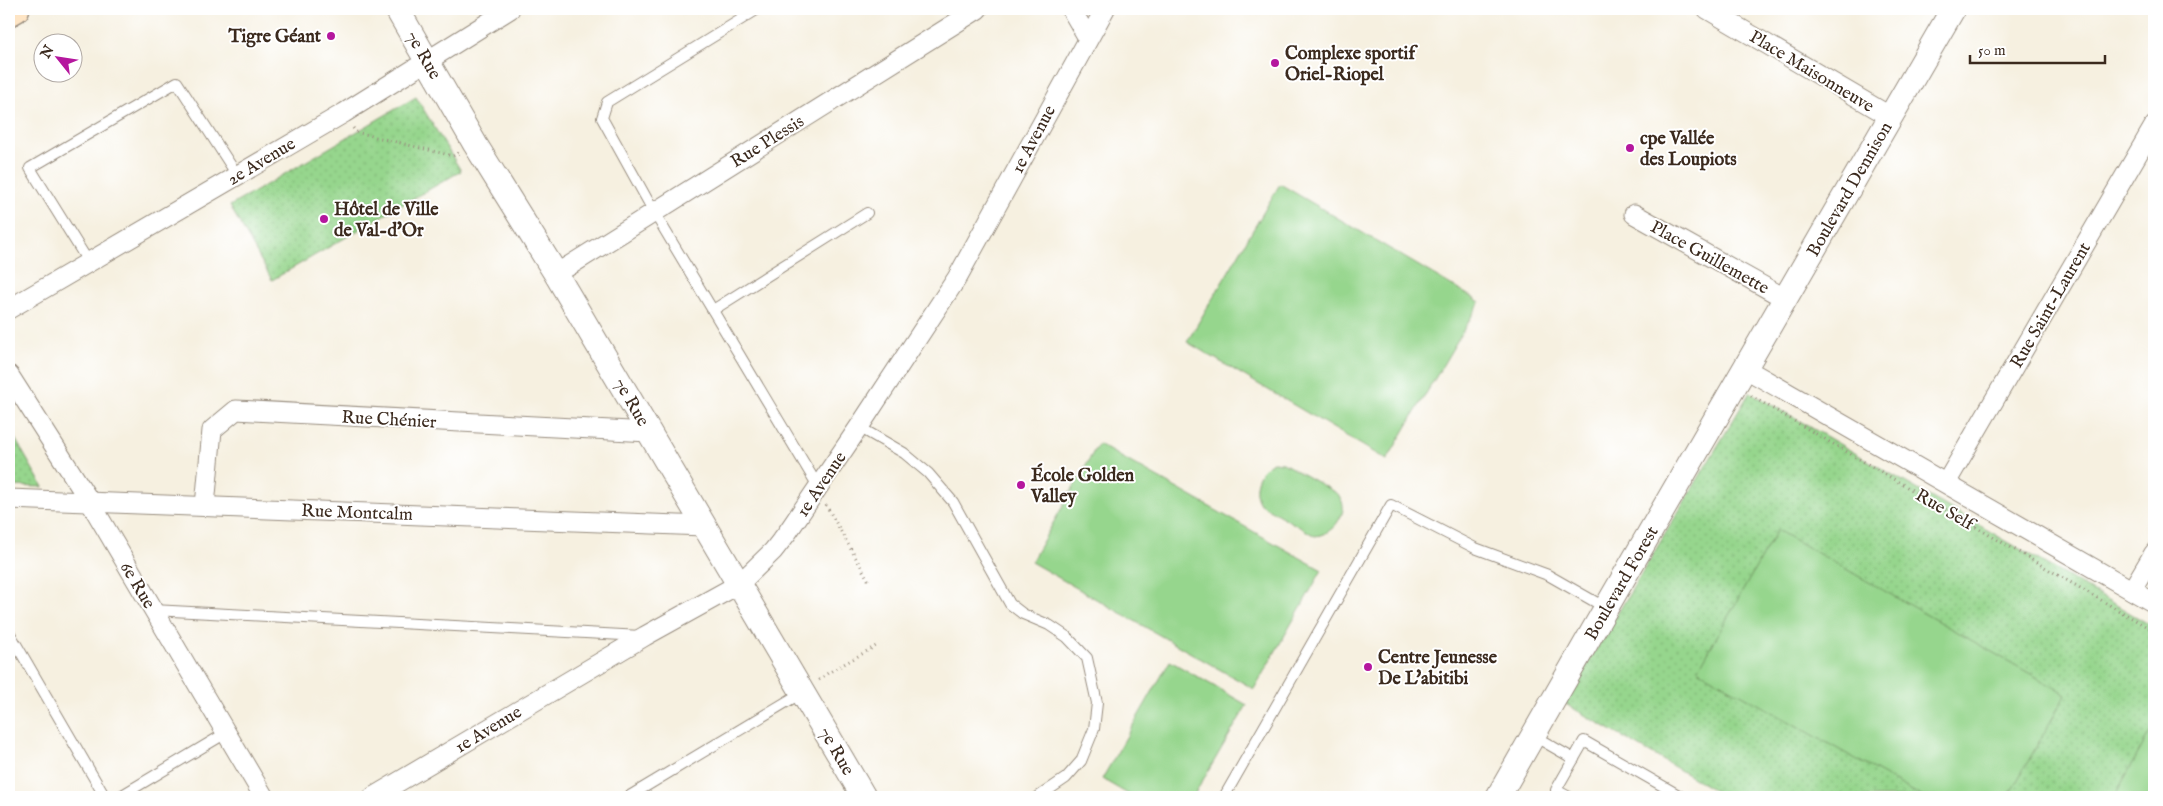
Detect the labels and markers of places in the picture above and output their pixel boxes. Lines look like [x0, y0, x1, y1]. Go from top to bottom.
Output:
place label: Tigre Géant [227, 26, 322, 49]
marker: Tigre Géant [325, 30, 337, 42]
place label: Complexe sportif Oriel-Riopel [1285, 43, 1418, 87]
marker: Complexe sportif Oriel-Riopel [1269, 57, 1281, 69]
place label: cpe Vallée des Loupiots [1640, 128, 1737, 172]
marker: cpe Vallée des Loupiots [1624, 142, 1636, 154]
place label: Hôtel de Ville de Val-d'Or [334, 199, 439, 243]
marker: Hôtel de Ville de Val-d'Or [318, 213, 330, 225]
place label: École Golden Valley [1030, 463, 1135, 509]
marker: École Golden Valley [1015, 479, 1027, 491]
place label: Centre Jeunesse De L'abitibi [1378, 647, 1498, 691]
marker: Centre Jeunesse De L'abitibi [1362, 661, 1374, 673]

